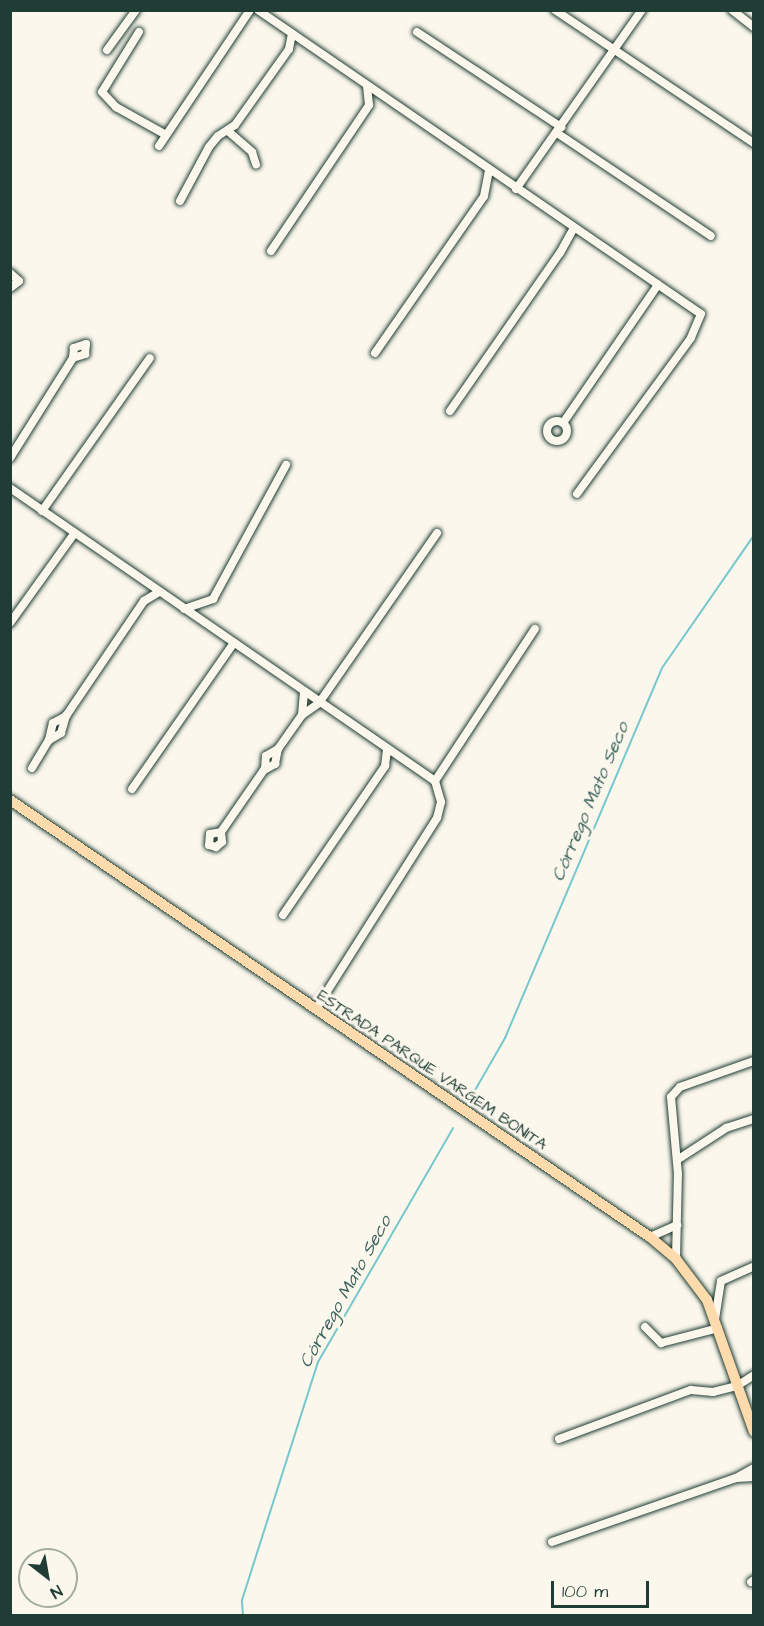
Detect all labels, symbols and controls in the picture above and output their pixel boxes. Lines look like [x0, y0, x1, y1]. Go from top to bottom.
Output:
water label: Córrego Mato Seco [548, 719, 634, 885]
street label: ESTRADA PARQUE VARGEM BONITA [313, 986, 551, 1154]
water label: Córrego Mato Seco [295, 1212, 397, 1372]
north arrow [18, 1548, 78, 1608]
scale bar [554, 1569, 652, 1607]
text: 100 m [562, 1579, 608, 1604]
text: N [46, 1580, 66, 1604]

